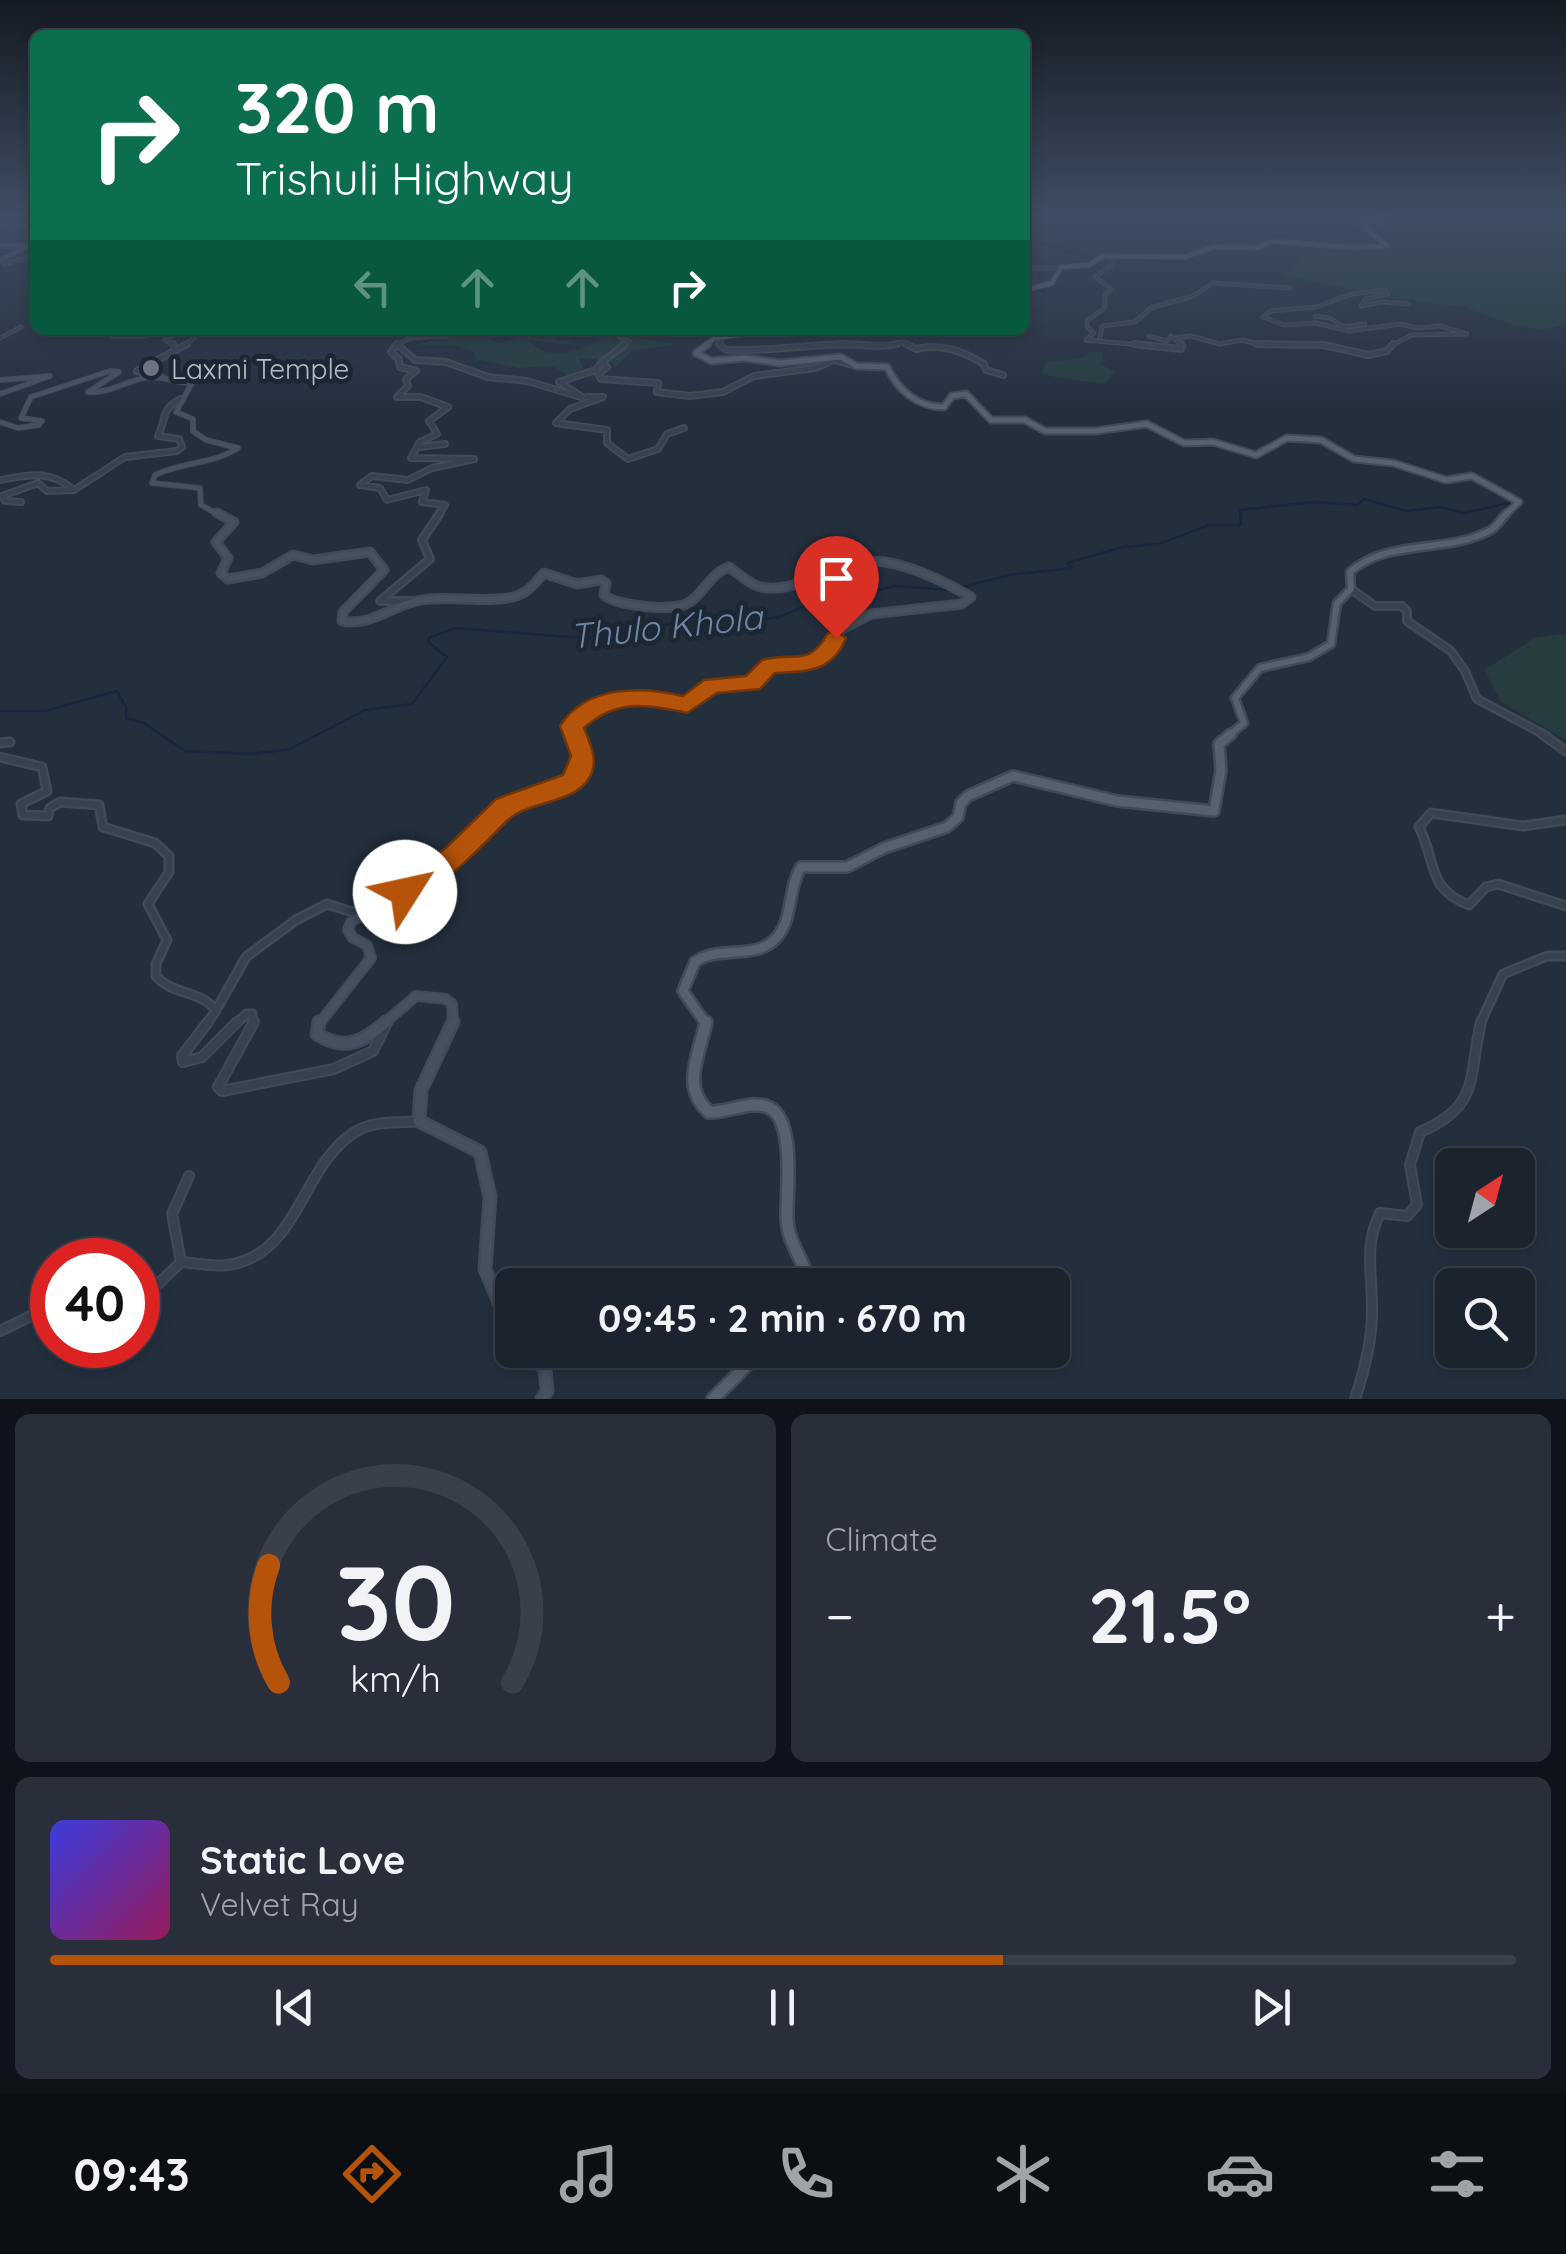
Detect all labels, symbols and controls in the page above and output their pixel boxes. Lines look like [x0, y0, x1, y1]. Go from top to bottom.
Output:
text: 320 m [235, 63, 440, 151]
icon: right [70, 70, 200, 200]
text: Trishuli Highway [235, 150, 574, 206]
icon: left [345, 260, 400, 315]
icon: ahead [450, 260, 505, 315]
icon: ahead [555, 260, 610, 315]
icon: right [660, 260, 715, 315]
place label: Laxmi Temple [171, 351, 349, 386]
marker: Laxmi Temple [140, 357, 162, 379]
pin [794, 536, 879, 639]
icon: arrive [809, 551, 864, 606]
water label: Thulo Khola [568, 594, 766, 658]
position arrow [353, 840, 457, 944]
north arrow [1435, 1148, 1535, 1248]
map controls [1435, 1148, 1535, 1368]
speed limit sign: 40 [30, 1238, 160, 1368]
button: search [1435, 1268, 1535, 1368]
text: 09:45 · 2 min · 670 m [598, 1294, 967, 1342]
text: Climate [826, 1519, 938, 1559]
text: 30 [335, 1536, 455, 1666]
text: 21.5° [1088, 1568, 1251, 1662]
text: − [826, 1581, 854, 1650]
text: + [1485, 1581, 1516, 1650]
text: km/h [350, 1656, 441, 1701]
text: Static Love [200, 1836, 405, 1884]
text: Velvet Ray [200, 1884, 359, 1924]
icon: previous [267, 1980, 322, 2035]
icon: pause [755, 1980, 810, 2035]
icon: next [1244, 1980, 1299, 2035]
icon: directions [337, 2139, 407, 2209]
icon: music [554, 2139, 624, 2209]
icon: phone [771, 2139, 841, 2209]
icon: climate [988, 2139, 1058, 2209]
icon: car [1205, 2139, 1275, 2209]
icon: filters [1422, 2139, 1492, 2209]
text: 09:43 [74, 2146, 190, 2202]

